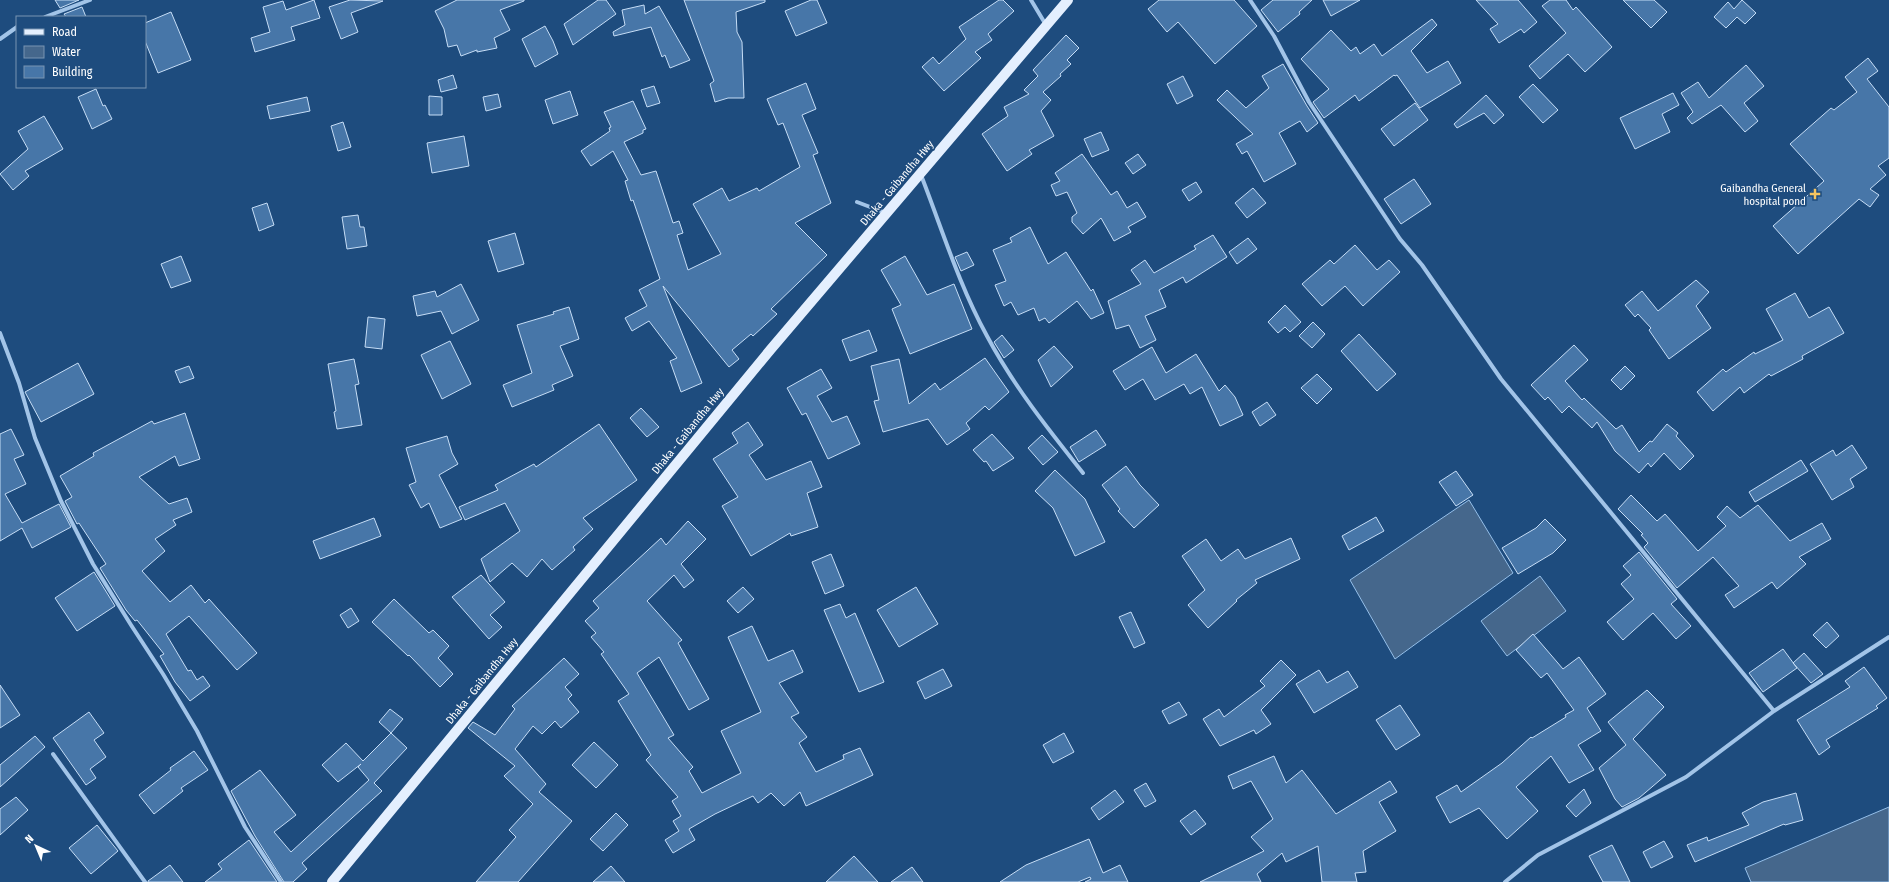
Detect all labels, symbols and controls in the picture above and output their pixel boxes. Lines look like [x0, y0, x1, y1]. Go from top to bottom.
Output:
legend [16, 16, 146, 88]
text: Road [52, 25, 77, 39]
text: Water [52, 45, 81, 59]
text: Building [52, 65, 93, 79]
street label: Dhaka - Gaibandha Hwy [858, 138, 936, 228]
place label: Gaibandha General hospital pond [1720, 182, 1806, 208]
marker: Gaibandha General hospital pond [1809, 188, 1821, 200]
street label: Dhaka - Gaibandha Hwy [649, 385, 727, 477]
street label: Dhaka - Gaibandha Hwy [443, 635, 521, 727]
north arrow [16, 826, 56, 866]
text: N [23, 832, 36, 846]

